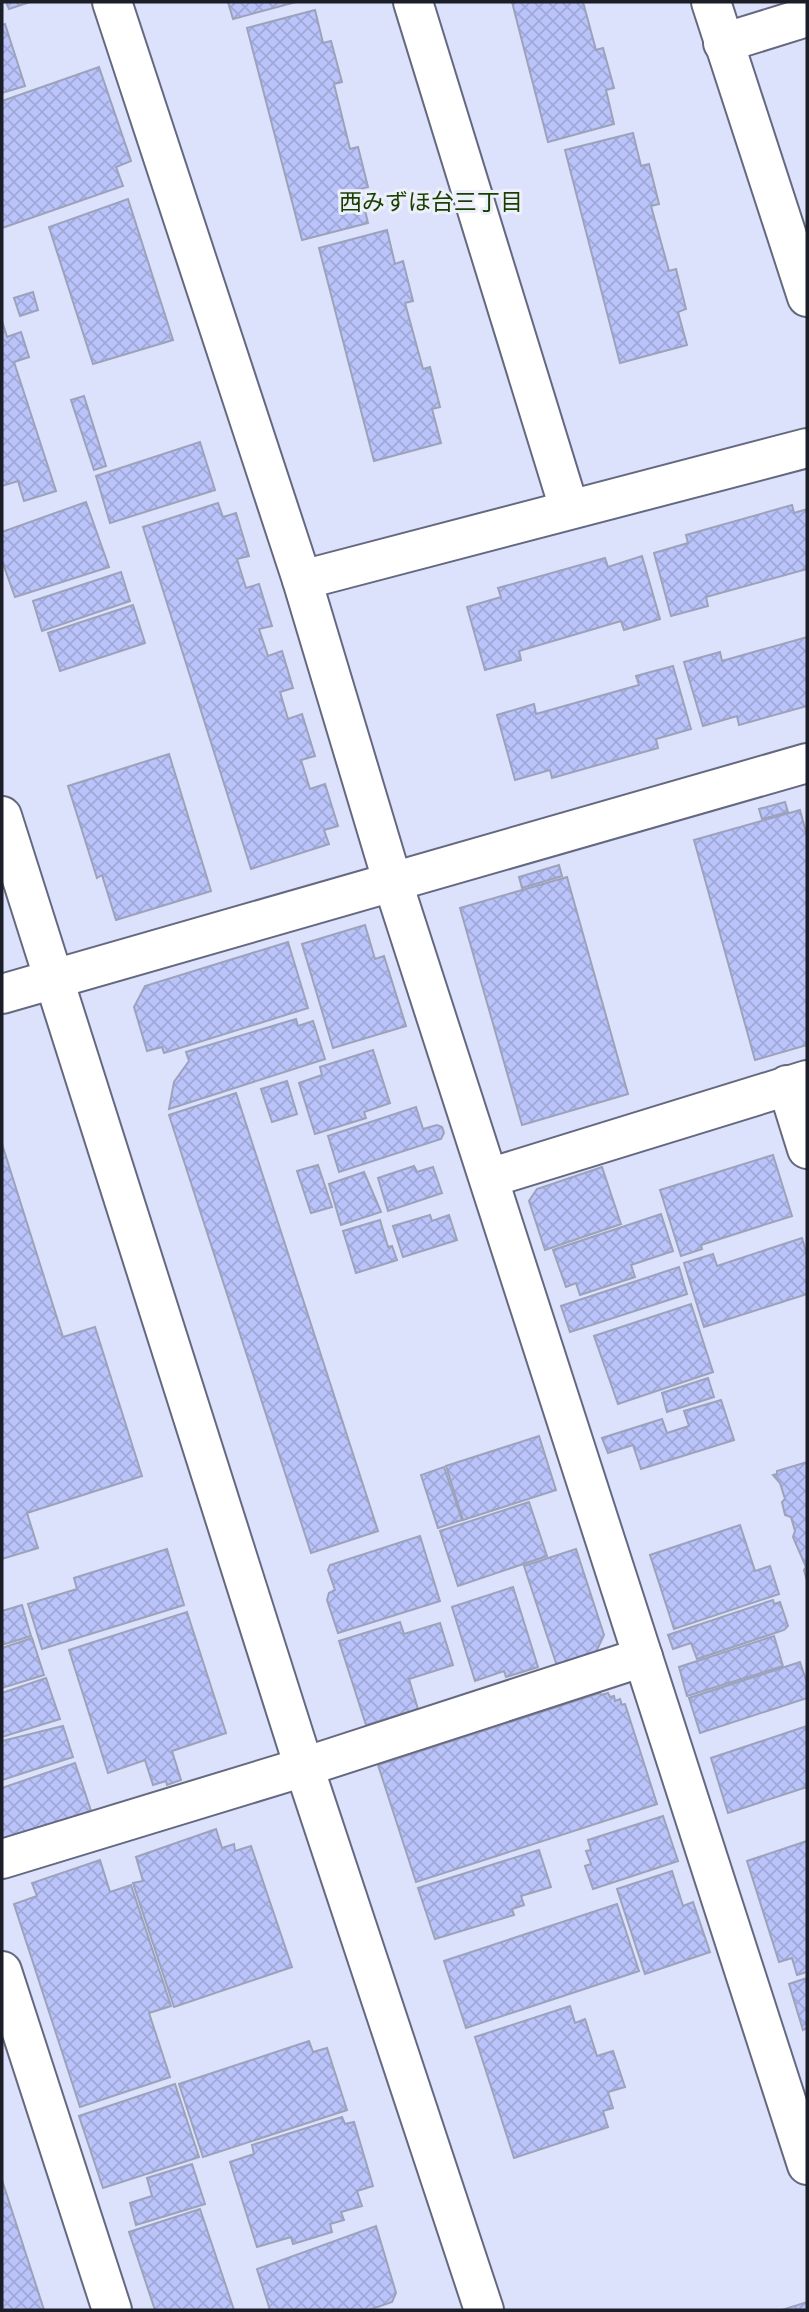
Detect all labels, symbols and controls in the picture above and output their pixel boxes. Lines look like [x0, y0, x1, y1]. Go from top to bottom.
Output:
district label: 西みずほ台三丁目 [339, 186, 523, 218]

